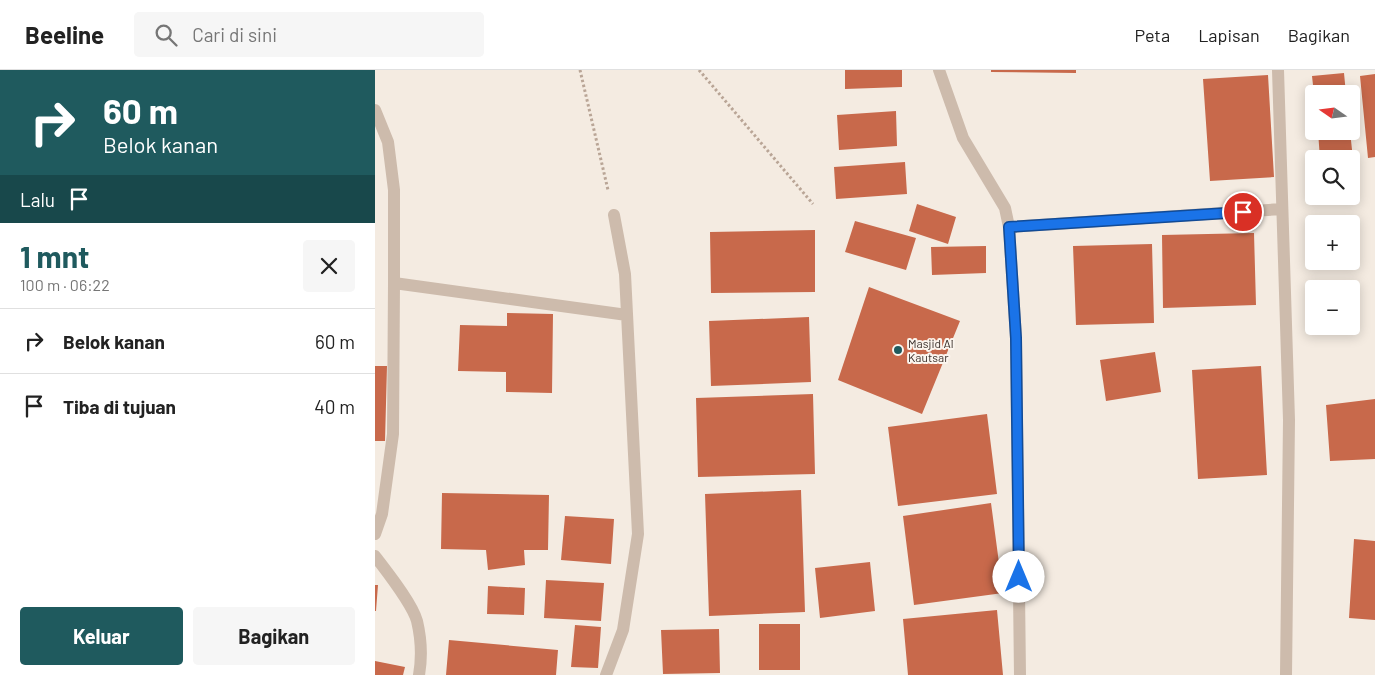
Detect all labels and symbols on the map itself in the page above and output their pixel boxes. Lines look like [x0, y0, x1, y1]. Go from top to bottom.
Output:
north arrow [1305, 85, 1360, 140]
pin [1222, 191, 1264, 233]
place label: Masjid Al Kautsar [908, 336, 953, 364]
marker: Masjid Al Kautsar [892, 344, 904, 356]
position arrow [992, 550, 1044, 602]

